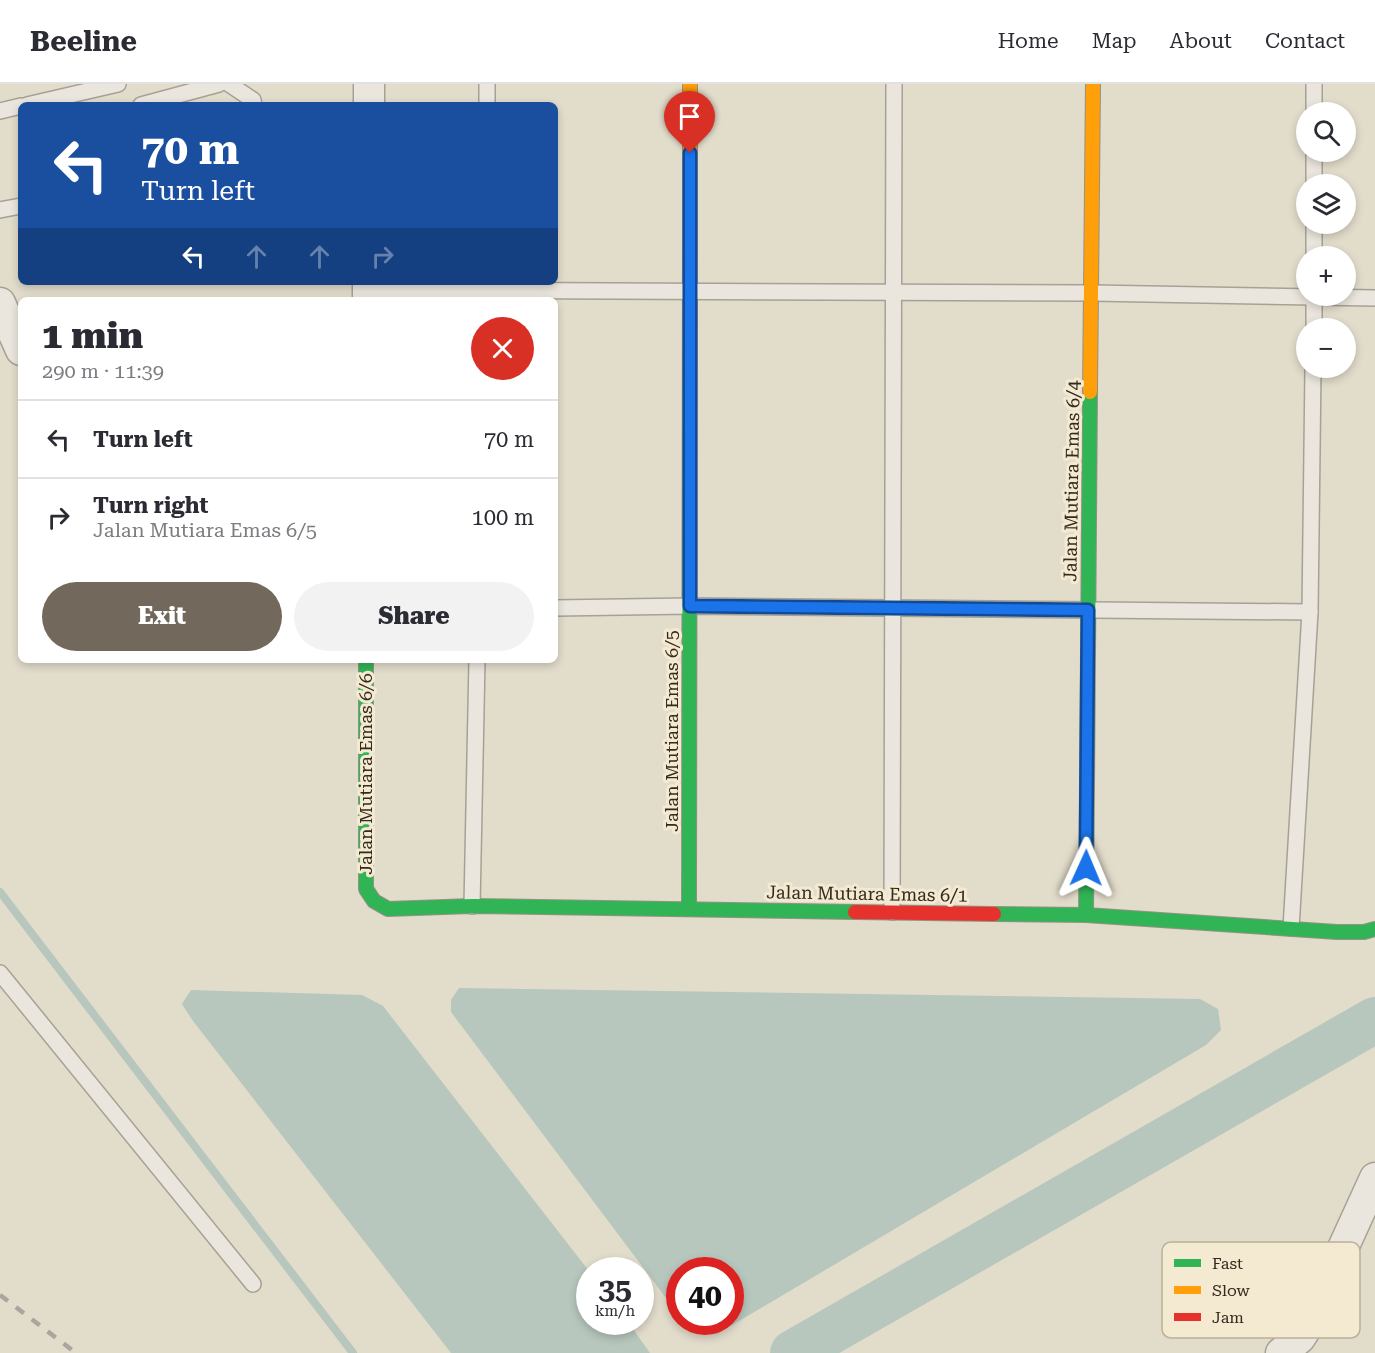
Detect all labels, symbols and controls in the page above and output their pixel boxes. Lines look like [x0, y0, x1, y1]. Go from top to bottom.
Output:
text: Beeline [30, 25, 137, 58]
text: Home [998, 29, 1059, 53]
text: Map [1092, 29, 1137, 53]
text: About [1170, 29, 1232, 53]
text: Contact [1265, 29, 1345, 53]
pin [664, 91, 715, 153]
icon: arrive [673, 100, 706, 133]
map controls [1296, 102, 1356, 378]
button: search [1296, 102, 1356, 162]
text: 70 m [141, 125, 239, 174]
icon: left [42, 126, 120, 204]
button: layers [1296, 174, 1356, 234]
text: Turn left [141, 175, 255, 207]
icon: left [177, 240, 210, 273]
icon: ahead [240, 240, 273, 273]
icon: ahead [303, 240, 336, 273]
icon: right [366, 240, 399, 273]
button: + [1296, 246, 1356, 306]
text: 1 min [42, 315, 143, 357]
button: close [471, 317, 534, 380]
button: − [1296, 318, 1356, 378]
text: 290 m · 11:39 [42, 359, 164, 383]
street label: Jalan Mutiara Emas 6/4 [1059, 380, 1084, 582]
icon: left [42, 423, 75, 456]
text: Turn left [93, 427, 193, 452]
text: 70 m [484, 427, 534, 452]
text: Turn right [93, 493, 208, 518]
icon: right [42, 501, 75, 534]
text: 100 m [471, 505, 534, 530]
text: Jalan Mutiara Emas 6/5 [93, 518, 317, 542]
button: Exit [42, 582, 282, 651]
button: Share [294, 582, 534, 651]
street label: Jalan Mutiara Emas 6/5 [661, 630, 682, 832]
street label: Jalan Mutiara Emas 6/6 [355, 673, 376, 875]
position arrow [1054, 836, 1118, 900]
street label: Jalan Mutiara Emas 6/1 [766, 881, 968, 906]
legend [1162, 1242, 1360, 1338]
text: Fast [1212, 1254, 1243, 1273]
speed limit sign: 40 [666, 1257, 744, 1335]
text: 35 [598, 1271, 632, 1306]
text: Slow [1212, 1281, 1250, 1300]
text: km/h [595, 1302, 635, 1320]
text: Jam [1212, 1308, 1244, 1327]

